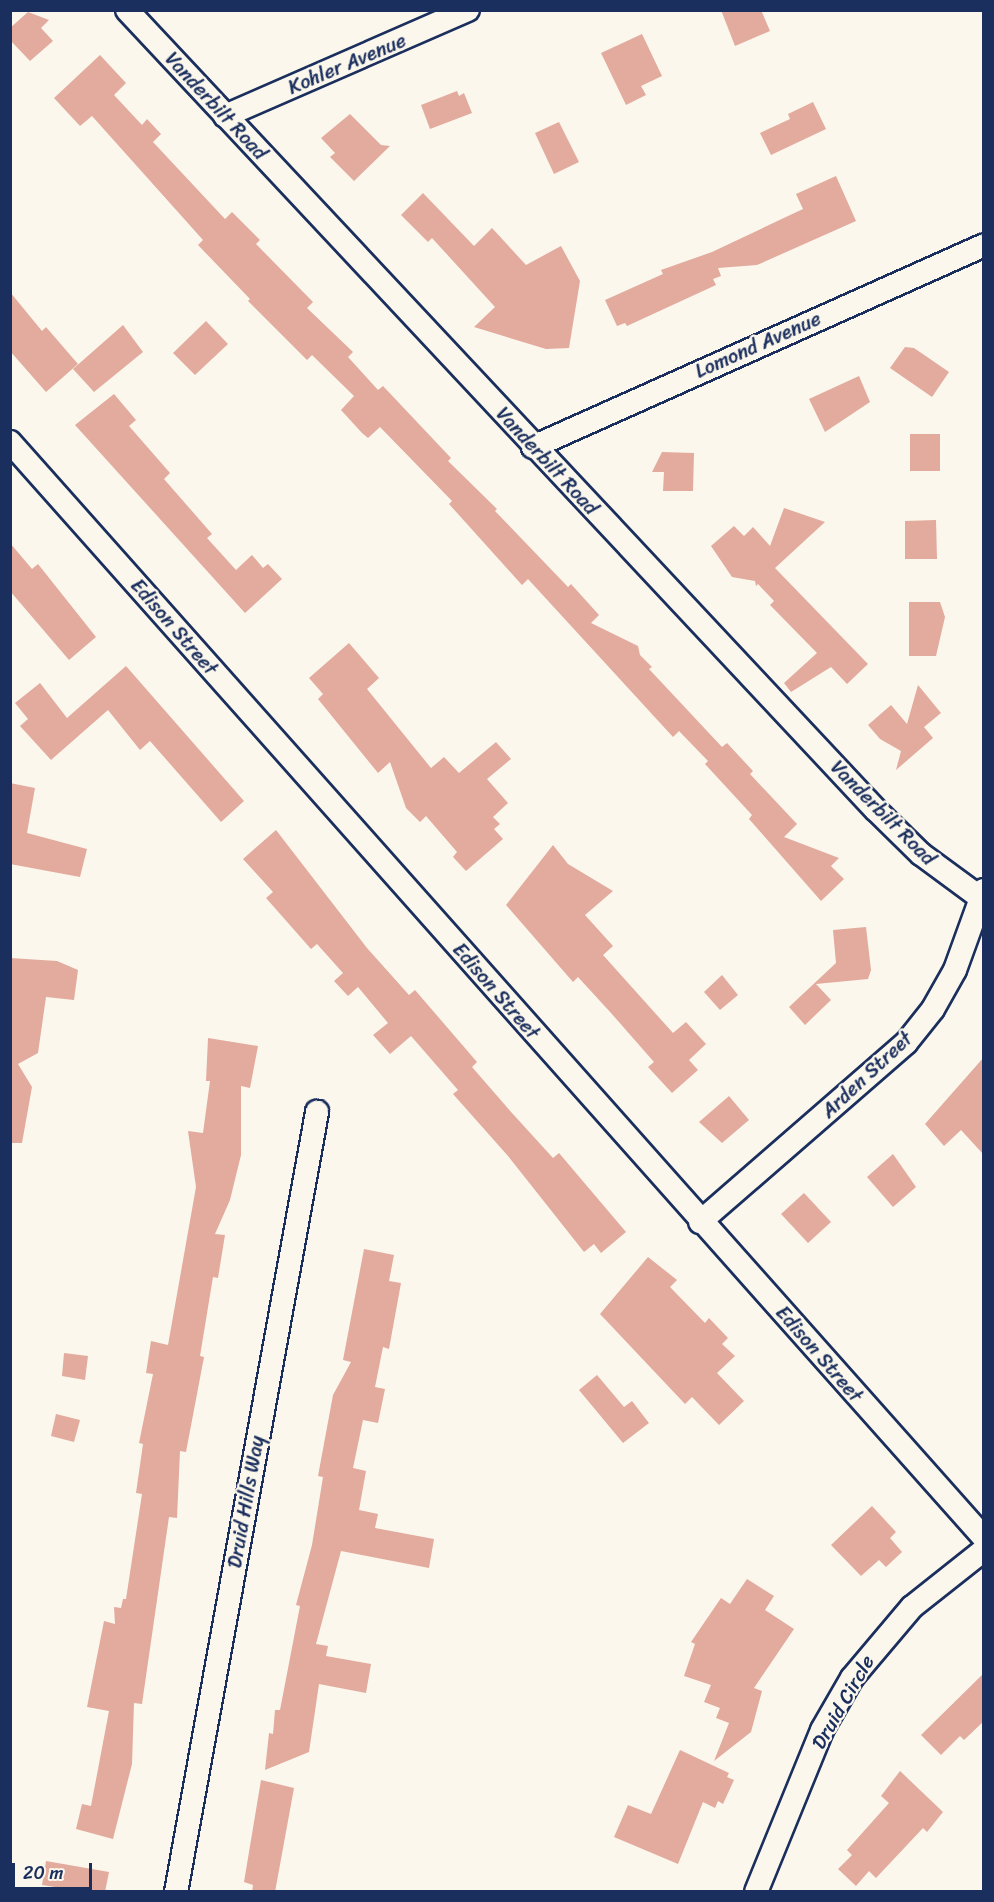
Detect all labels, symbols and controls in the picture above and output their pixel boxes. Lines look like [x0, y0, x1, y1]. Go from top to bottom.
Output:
street label: Kohler Avenue [284, 28, 410, 100]
street label: Vanderbilt Road [160, 47, 272, 165]
street label: Lomond Avenue [691, 307, 825, 383]
street label: Vanderbilt Road [491, 402, 603, 520]
street label: Edison Street [125, 574, 223, 680]
street label: Vanderbilt Road [825, 755, 941, 871]
street label: Edison Street [447, 938, 545, 1044]
street label: Arden Street [816, 1027, 918, 1123]
street label: Edison Street [770, 1301, 868, 1407]
street label: Druid Hills Way [223, 1435, 269, 1569]
street label: Druid Circle [807, 1651, 879, 1753]
scale bar [15, 1851, 94, 1889]
text: 20 m [23, 1857, 63, 1889]

